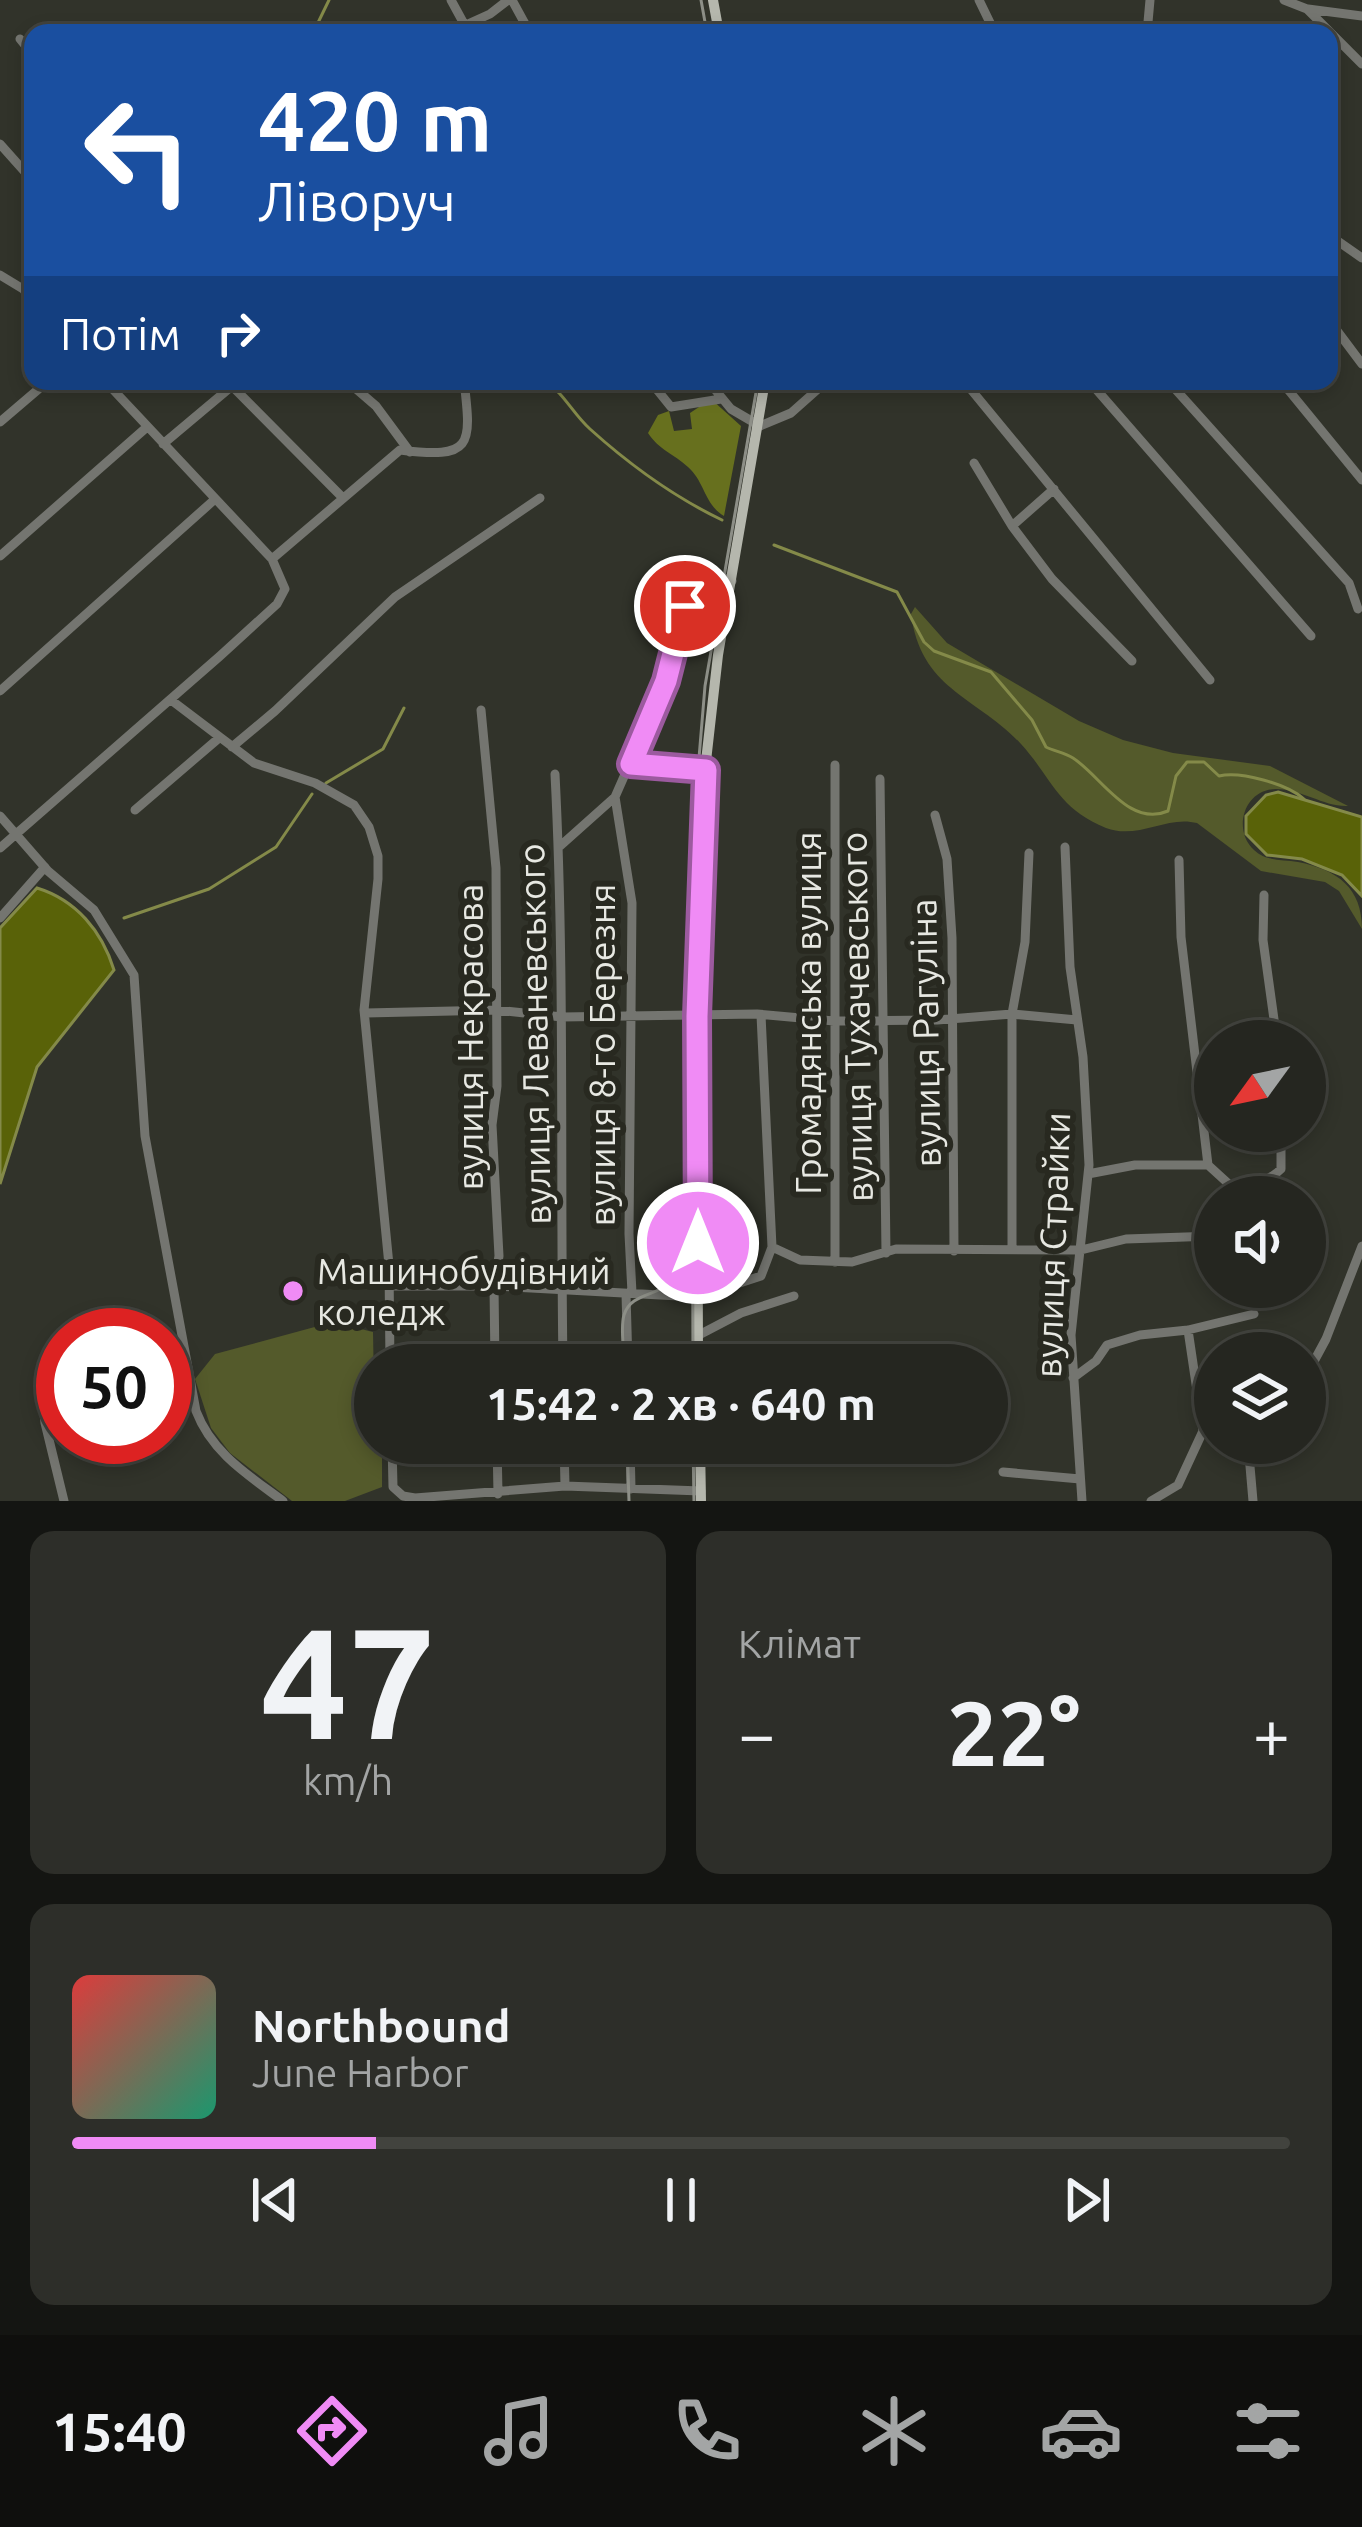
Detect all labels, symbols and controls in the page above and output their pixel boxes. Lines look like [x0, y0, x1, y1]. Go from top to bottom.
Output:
icon: left [60, 72, 216, 228]
text: 420 m [258, 73, 492, 167]
text: Ліворуч [258, 171, 456, 231]
icon: right [205, 300, 271, 366]
text: Потім [60, 308, 181, 359]
pin [634, 555, 736, 657]
icon: arrive [652, 573, 718, 639]
street label: Громадянська вулиця [787, 831, 828, 1195]
street label: вулиця Тухачевського [832, 832, 880, 1202]
street label: вулиця Леваневського [510, 843, 558, 1225]
street label: вулиця Некрасова [449, 884, 490, 1190]
street label: вулиця 8-го Березня [581, 884, 622, 1226]
street label: вулиця Рагуліна [902, 898, 948, 1168]
north arrow [1194, 1020, 1326, 1152]
map controls [1194, 1020, 1326, 1464]
street label: вулиця Страйки [1027, 1112, 1077, 1378]
button: sound [1194, 1176, 1326, 1308]
position arrow [635, 1180, 761, 1306]
place label: Машинобудівний коледж [317, 1250, 611, 1332]
marker: Машинобудівний коледж [280, 1278, 306, 1304]
speed limit sign: 50 [36, 1308, 192, 1464]
button: layers [1194, 1332, 1326, 1464]
text: 15:42 · 2 хв · 640 m [486, 1378, 876, 1429]
text: 47 [260, 1594, 436, 1768]
text: Клімат [738, 1622, 861, 1665]
text: 22° [947, 1682, 1081, 1783]
text: − [738, 1696, 775, 1770]
text: + [1253, 1696, 1290, 1770]
text: km/h [303, 1759, 393, 1802]
text: Northbound [252, 2000, 511, 2051]
text: June Harbor [252, 2051, 469, 2094]
icon: previous [242, 2167, 308, 2233]
icon: pause [648, 2167, 714, 2233]
icon: next [1054, 2167, 1120, 2233]
icon: directions [290, 2389, 374, 2473]
icon: music [477, 2389, 561, 2473]
icon: phone [665, 2389, 749, 2473]
icon: climate [852, 2389, 936, 2473]
icon: car [1039, 2389, 1123, 2473]
icon: filters [1226, 2389, 1310, 2473]
text: 15:40 [52, 2401, 187, 2461]

